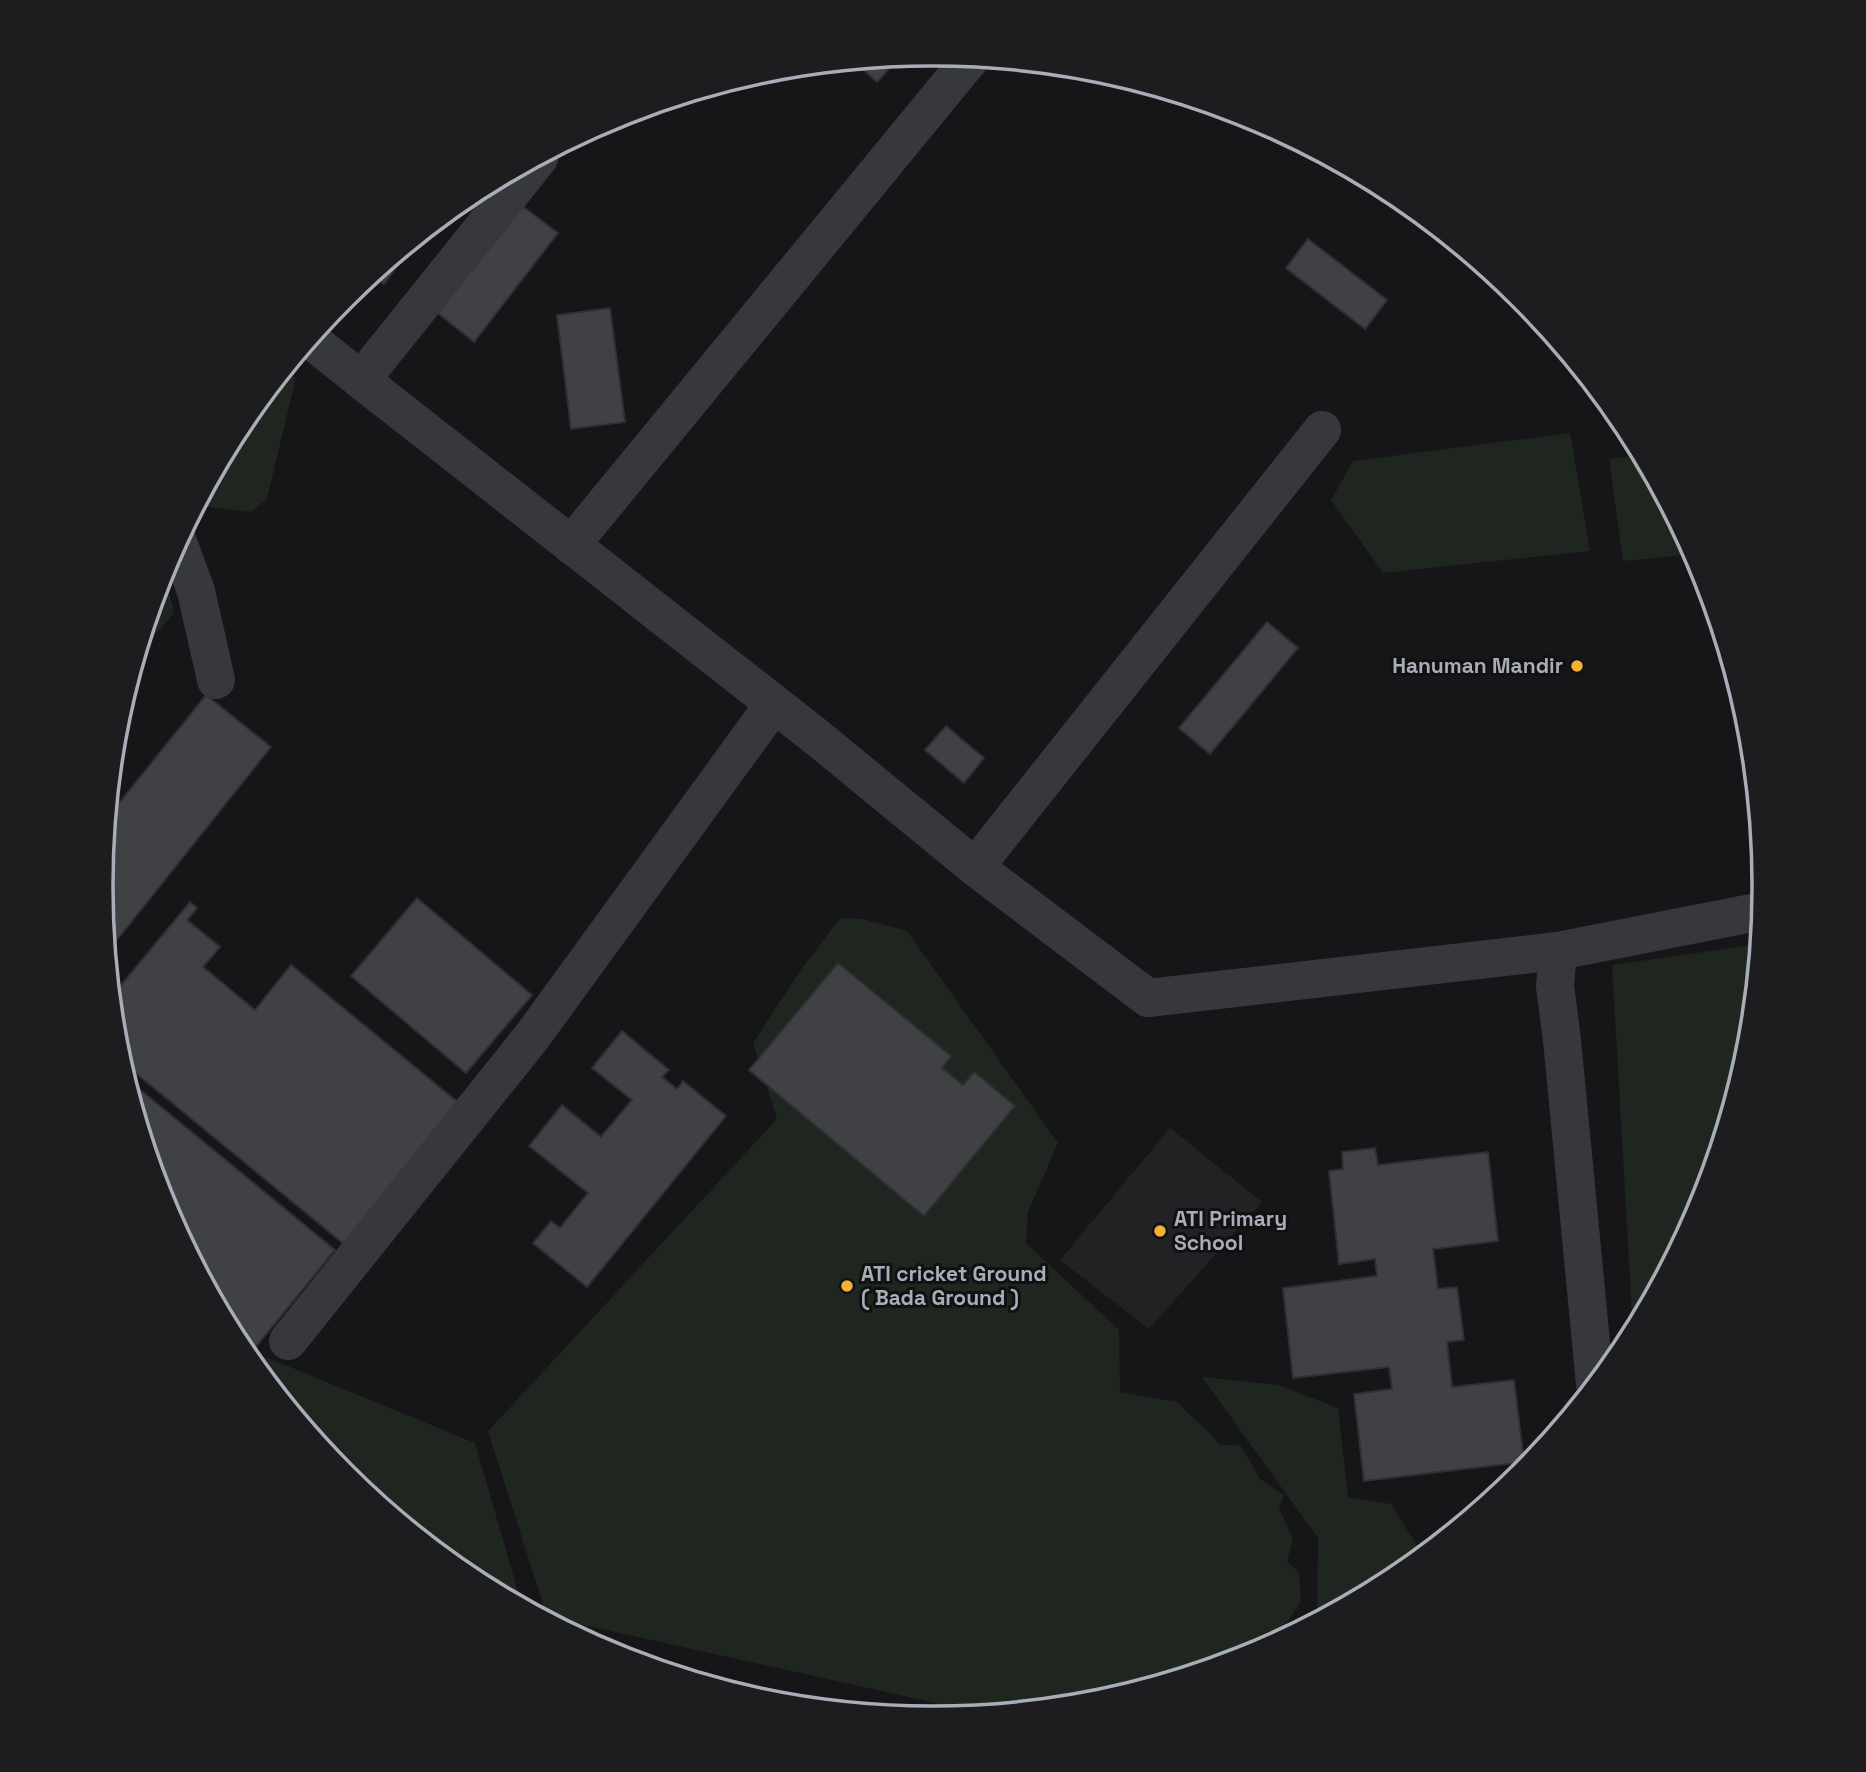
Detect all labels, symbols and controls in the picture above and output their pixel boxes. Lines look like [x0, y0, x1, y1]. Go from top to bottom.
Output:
place label: Hanuman Mandir [1392, 652, 1563, 679]
marker: Hanuman Mandir [1569, 658, 1585, 674]
place label: ATI Primary School [1174, 1205, 1287, 1256]
marker: ATI Primary School [1152, 1223, 1168, 1239]
place label: ATI cricket Ground ( Bada Ground ) [861, 1260, 1047, 1311]
marker: ATI cricket Ground ( Bada Ground ) [839, 1278, 855, 1294]

